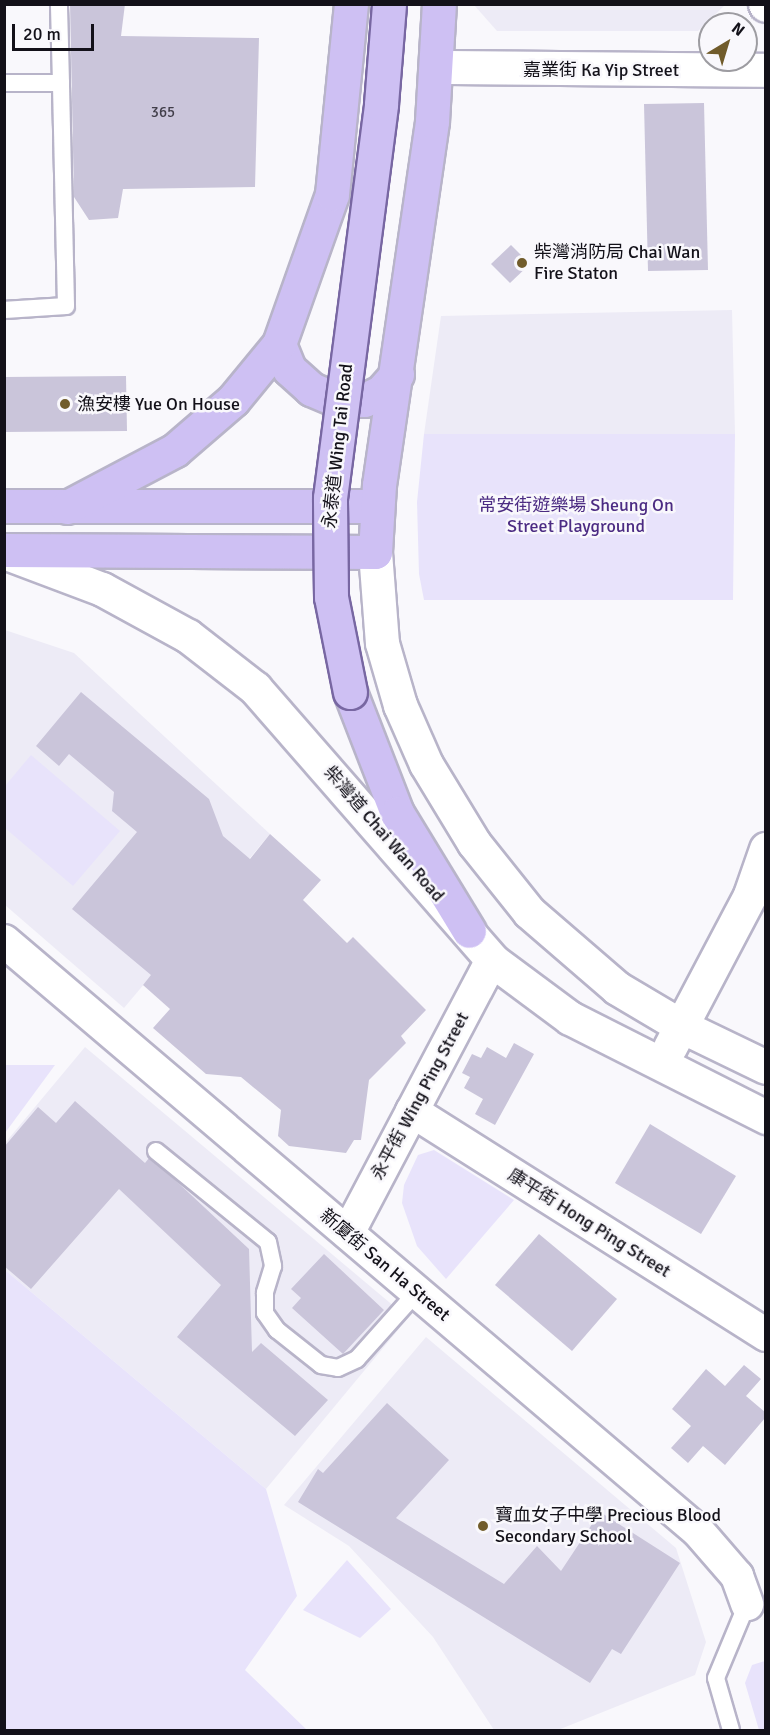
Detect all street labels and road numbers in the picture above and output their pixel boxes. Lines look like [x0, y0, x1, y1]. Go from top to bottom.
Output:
street label: 嘉業街 Ka Yip Street [523, 59, 679, 81]
street label: 永泰道 Wing Tai Road [319, 363, 357, 529]
street label: 柴灣道 Chai Wan Road [319, 762, 449, 906]
street label: 永平街 Wing Ping Street [367, 1009, 473, 1183]
street label: 康平街 Hong Ping Street [504, 1164, 674, 1282]
street label: 新廈街 San Ha Street [316, 1204, 454, 1326]

